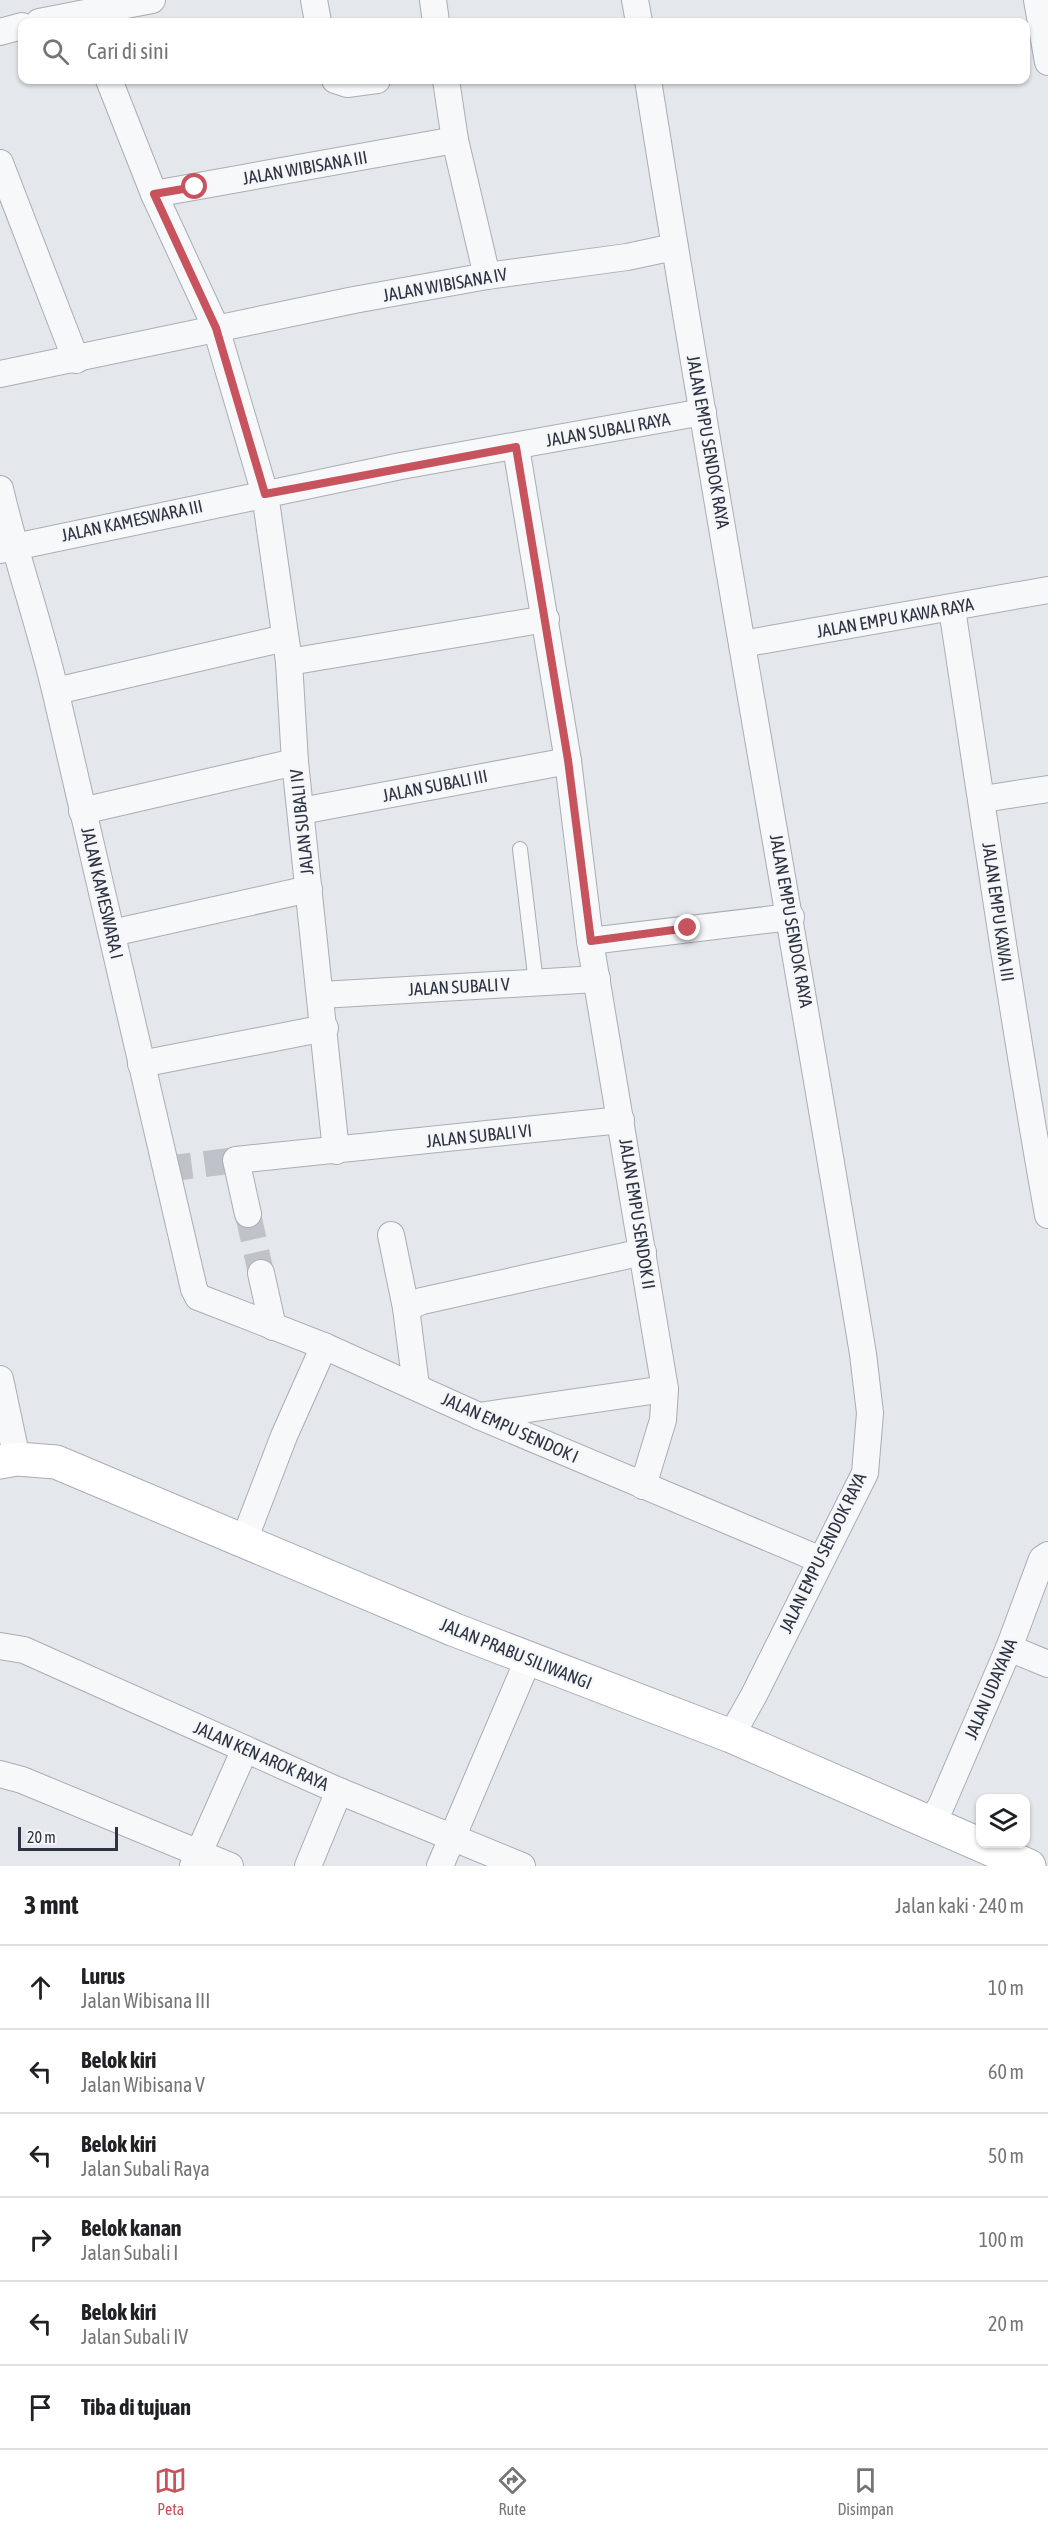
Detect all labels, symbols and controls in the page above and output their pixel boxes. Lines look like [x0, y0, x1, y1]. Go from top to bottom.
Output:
search box [18, 18, 1030, 84]
icon: search [39, 35, 72, 68]
text: Cari di sini [87, 38, 169, 64]
street label: JALAN WIBISANA III [241, 146, 369, 189]
route start [181, 173, 207, 199]
street label: JALAN WIBISANA IV [381, 263, 509, 306]
street label: JALAN EMPU SENDOK RAYA [683, 354, 734, 530]
street label: JALAN SUBALI RAYA [544, 408, 672, 451]
street label: JALAN KAMESWARA III [59, 495, 204, 546]
street label: JALAN EMPU KAWA RAYA [815, 593, 975, 642]
street label: JALAN SUBALI III [380, 765, 489, 806]
street label: JALAN SUBALI IV [285, 768, 318, 876]
street label: JALAN KAMESWARA I [77, 825, 128, 961]
street label: JALAN EMPU SENDOK RAYA [766, 833, 817, 1009]
street label: JALAN EMPU KAWA III [978, 841, 1019, 983]
route end [674, 914, 700, 940]
street label: JALAN SUBALI V [408, 973, 511, 1000]
street label: JALAN SUBALI VI [425, 1119, 533, 1152]
street label: JALAN EMPU SENDOK II [615, 1137, 660, 1291]
street label: JALAN EMPU SENDOK I [439, 1388, 582, 1467]
street label: JALAN EMPU SENDOK RAYA [775, 1469, 871, 1636]
street label: JALAN PRABU SILIWANGI [437, 1614, 595, 1694]
street label: JALAN UDAYANA [960, 1635, 1021, 1742]
street label: JALAN KEN AROK RAYA [191, 1716, 332, 1795]
map controls [976, 1794, 1030, 1848]
button: layers [976, 1794, 1030, 1848]
scale bar [18, 1824, 118, 1852]
text: 20 m [27, 1828, 56, 1846]
text: 3 mnt [24, 1890, 79, 1920]
text: Jalan kaki · 240 m [895, 1894, 1024, 1917]
text: Lurus [81, 1963, 125, 1989]
icon: ahead [24, 1971, 57, 2004]
text: 10 m [988, 1976, 1024, 1999]
text: Jalan Wibisana III [81, 1989, 210, 2012]
text: Belok kiri [81, 2047, 156, 2073]
icon: left [24, 2055, 57, 2088]
text: 60 m [988, 2060, 1024, 2083]
text: Jalan Wibisana V [81, 2073, 205, 2096]
text: Belok kiri [81, 2131, 156, 2157]
icon: left [24, 2139, 57, 2172]
text: 50 m [988, 2144, 1024, 2167]
text: Jalan Subali Raya [81, 2157, 210, 2180]
text: Belok kanan [81, 2215, 182, 2241]
icon: right [24, 2223, 57, 2256]
text: 100 m [979, 2228, 1024, 2251]
text: Jalan Subali I [81, 2241, 178, 2264]
text: Belok kiri [81, 2299, 156, 2325]
icon: left [24, 2307, 57, 2340]
text: 20 m [988, 2312, 1024, 2335]
text: Jalan Subali IV [81, 2325, 188, 2348]
icon: arrive [24, 2391, 57, 2424]
text: Tiba di tujuan [81, 2394, 191, 2420]
tab: Peta [154, 2464, 187, 2518]
tab: Rute [496, 2464, 529, 2518]
tab: Disimpan [837, 2464, 894, 2518]

